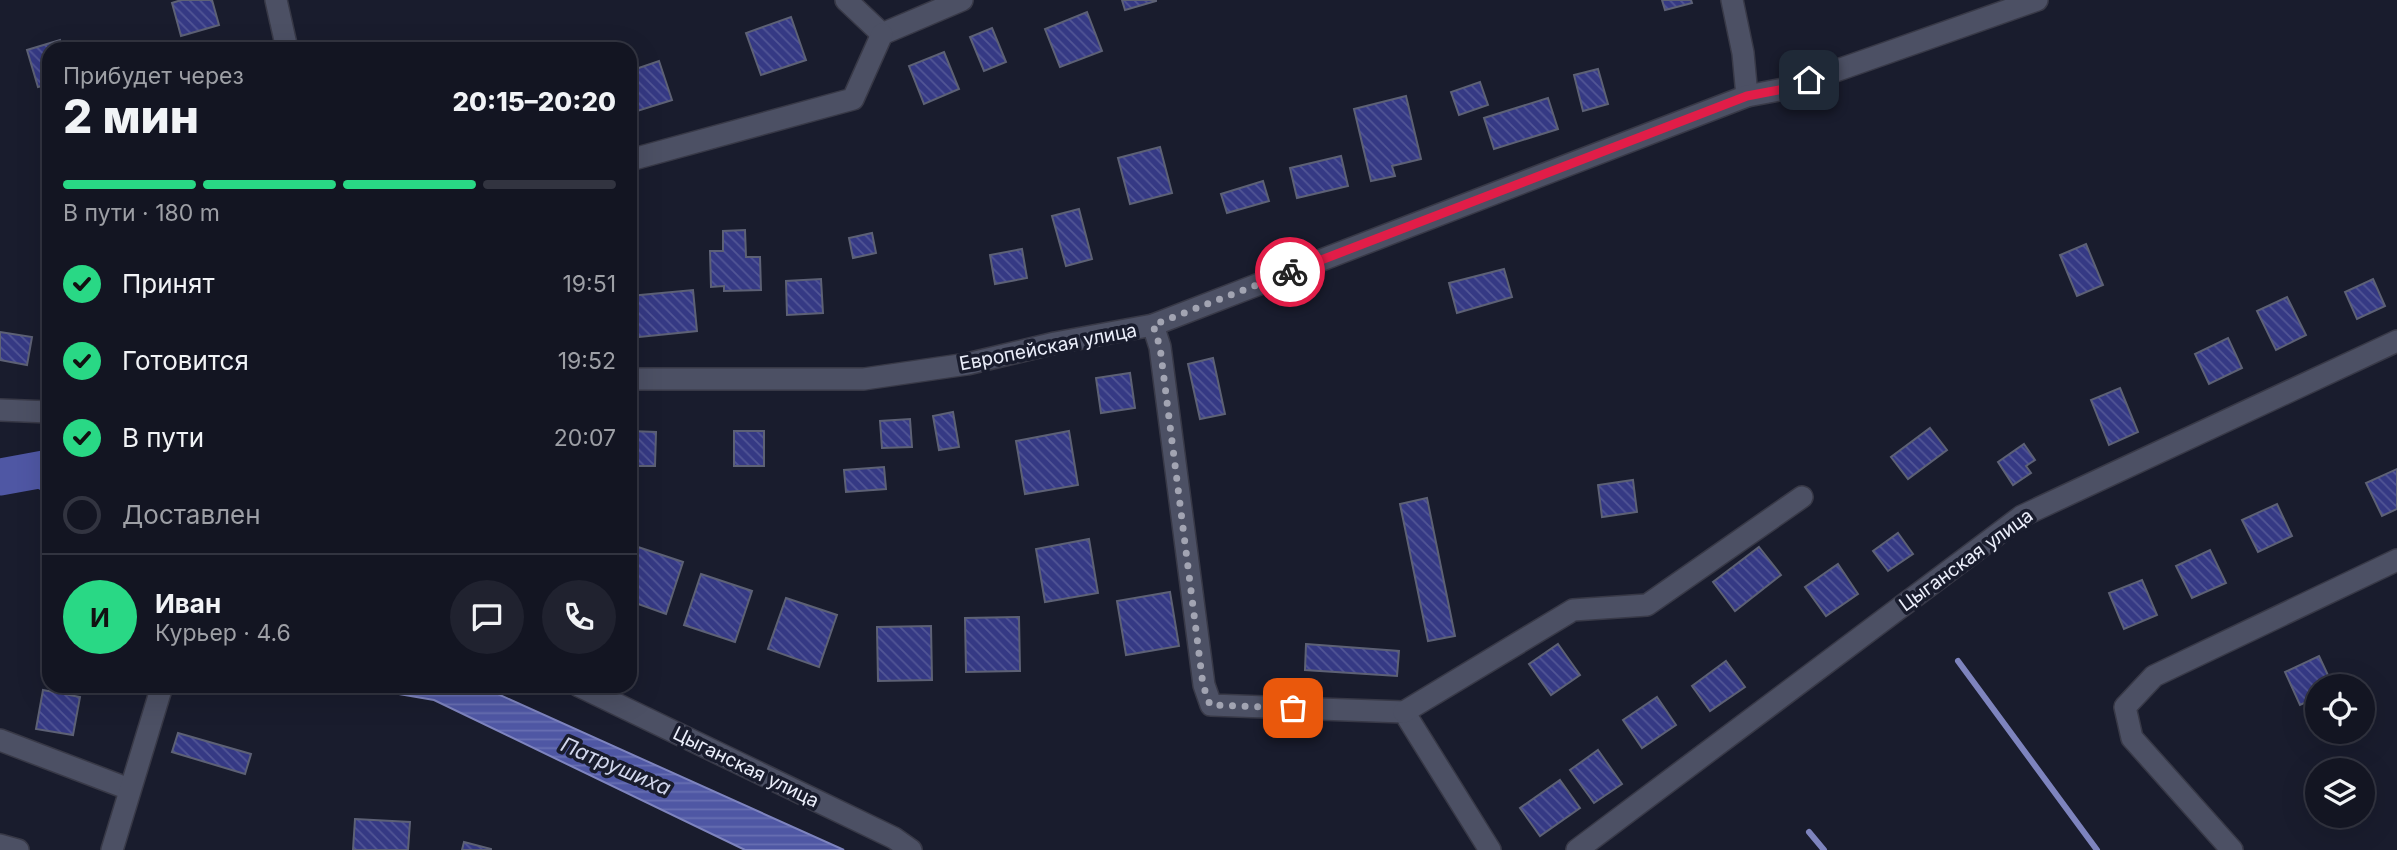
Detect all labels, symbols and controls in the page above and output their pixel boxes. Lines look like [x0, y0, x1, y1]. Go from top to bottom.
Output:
pin [1779, 50, 1839, 110]
icon: home [1790, 61, 1828, 99]
text: Прибудет через [63, 62, 244, 90]
text: 20:15–20:20 [453, 86, 616, 117]
text: 2 мин [63, 88, 199, 144]
text: В пути · 180 m [63, 199, 220, 227]
courier [1255, 237, 1325, 307]
icon: bike [1271, 253, 1309, 291]
icon: check [63, 265, 101, 303]
text: Принят [122, 268, 215, 299]
text: 19:51 [562, 270, 616, 298]
street label: Европейская улица [957, 319, 1139, 375]
icon: check [63, 342, 101, 380]
text: Готовится [122, 345, 249, 376]
text: 19:52 [558, 347, 616, 375]
icon: check [63, 419, 101, 457]
text: В пути [122, 422, 204, 453]
text: 20:07 [554, 424, 616, 452]
text: Доставлен [122, 499, 261, 530]
street label: Цыганская улица [1895, 504, 2037, 616]
button: chat [450, 580, 524, 654]
button: phone [542, 580, 616, 654]
text: Иван [155, 588, 221, 619]
text: И [90, 602, 110, 633]
text: Курьер · 4.6 [155, 619, 291, 647]
map controls [2305, 674, 2375, 828]
button: locate [2305, 674, 2375, 744]
pin [1263, 678, 1323, 738]
icon: bag [1274, 689, 1312, 727]
street label: Цыганская улица [669, 722, 823, 812]
water label: Патрушиха [557, 732, 675, 800]
button: layers [2305, 758, 2375, 828]

